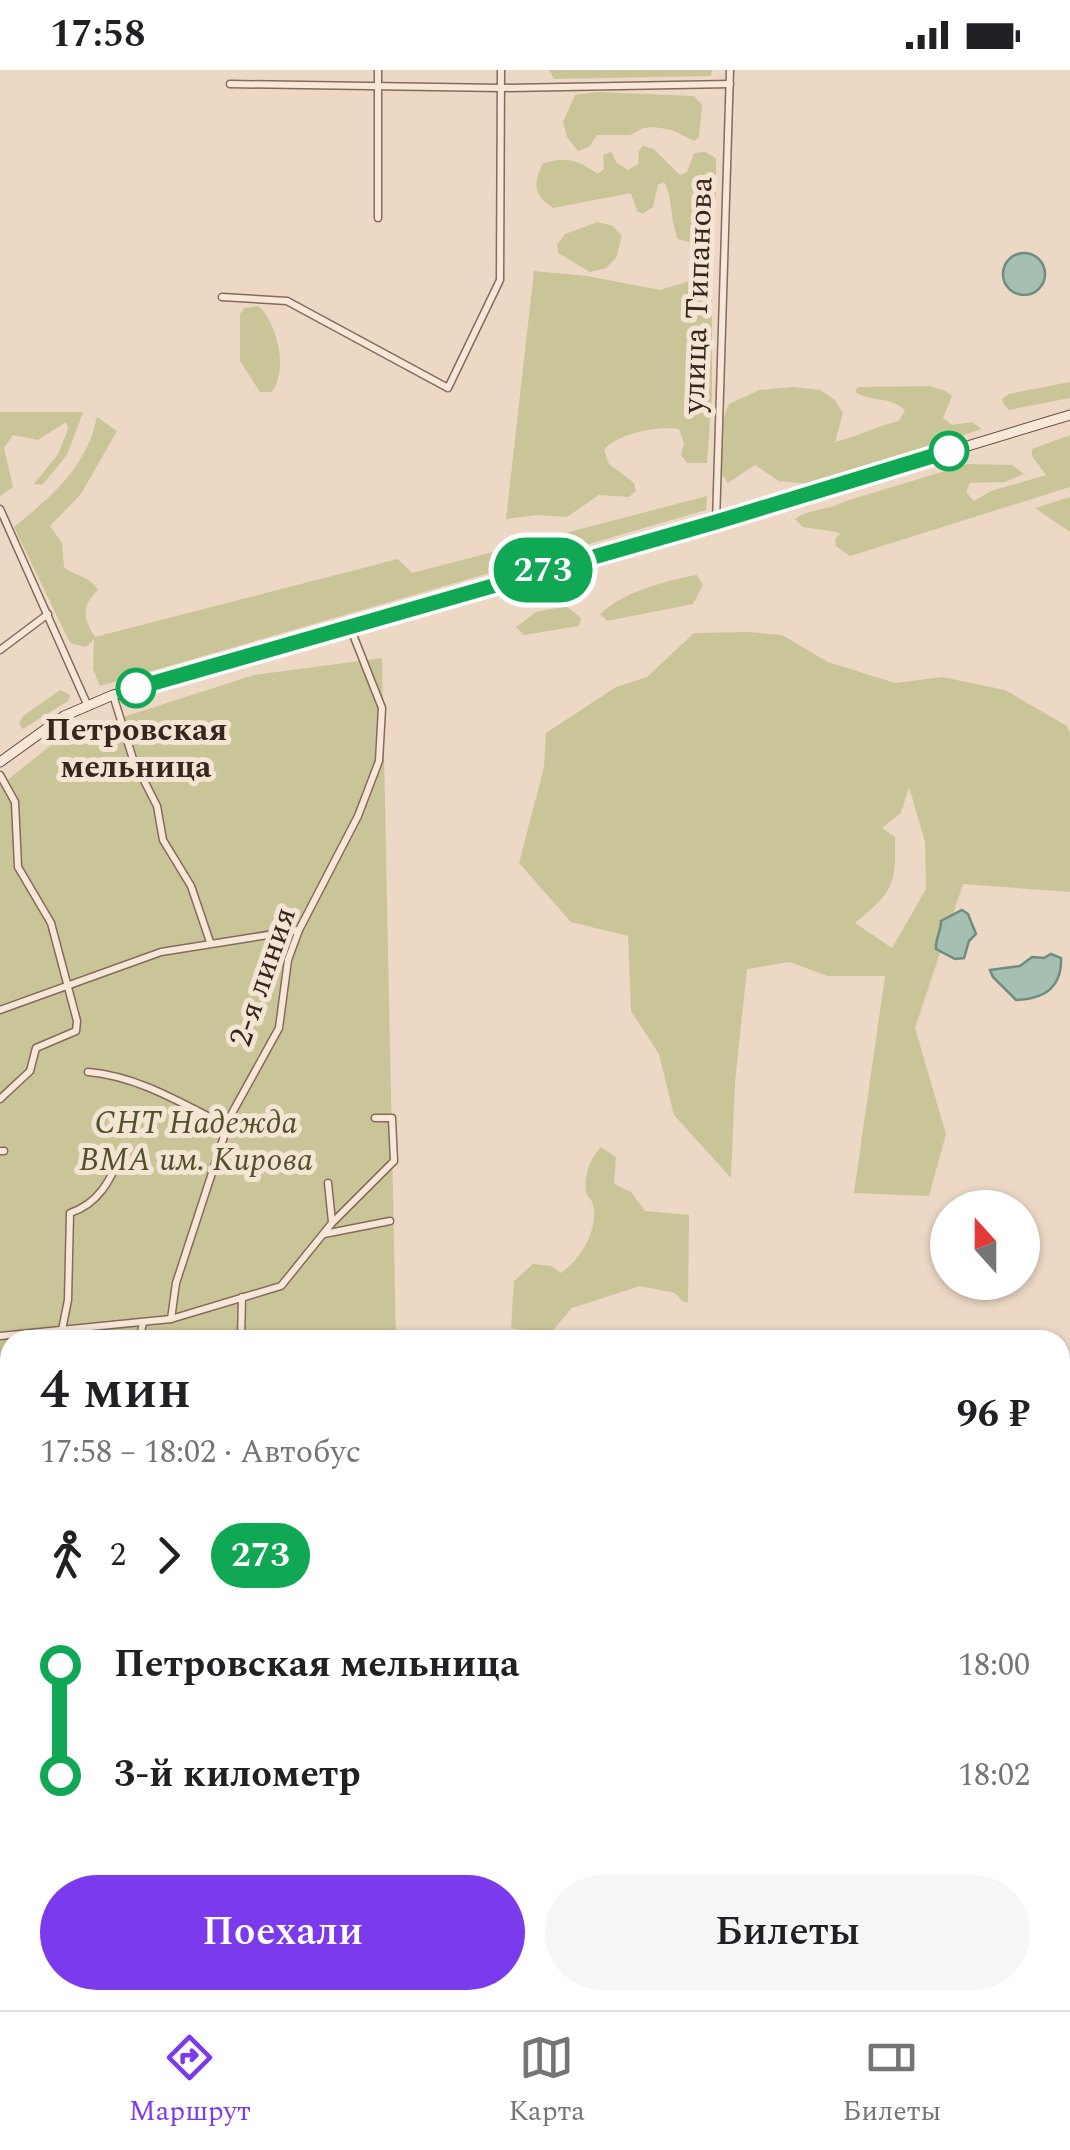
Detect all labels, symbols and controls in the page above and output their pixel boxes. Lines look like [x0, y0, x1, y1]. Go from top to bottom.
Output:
text: 17:58 [50, 6, 145, 64]
street label: улица Типанова [669, 175, 727, 415]
unlabelled marker [930, 432, 968, 470]
line badge: 273 [486, 538, 600, 602]
text: 273 [514, 544, 572, 597]
marker: Петровская мельница [117, 669, 155, 707]
place label: Петровская мельница [45, 706, 227, 792]
street label: 2-я линия [216, 901, 310, 1053]
park label: СНТ Надежда ВМА им. Кирова [79, 1099, 313, 1185]
north arrow [930, 1190, 1040, 1300]
map controls [930, 1190, 1040, 1300]
text: 4 мин [40, 1349, 191, 1432]
text: 96 ₽ [957, 1386, 1030, 1444]
text: 17:58 – 18:02 · Автобус [40, 1428, 361, 1477]
icon: walk [40, 1528, 95, 1583]
icon: forward [141, 1528, 196, 1583]
text: 273 [231, 1529, 290, 1582]
text: 2 [110, 1531, 126, 1580]
text: Петровская мельница [114, 1636, 519, 1694]
text: 18:00 [958, 1641, 1030, 1690]
text: 3-й километр [114, 1746, 361, 1804]
text: 18:02 [958, 1751, 1030, 1800]
button: Поехали [40, 1875, 525, 1990]
button: Билеты [545, 1875, 1030, 1990]
tab: Маршрут [129, 2030, 251, 2133]
tab: Карта [508, 2030, 585, 2133]
tab: Билеты [843, 2030, 941, 2133]

